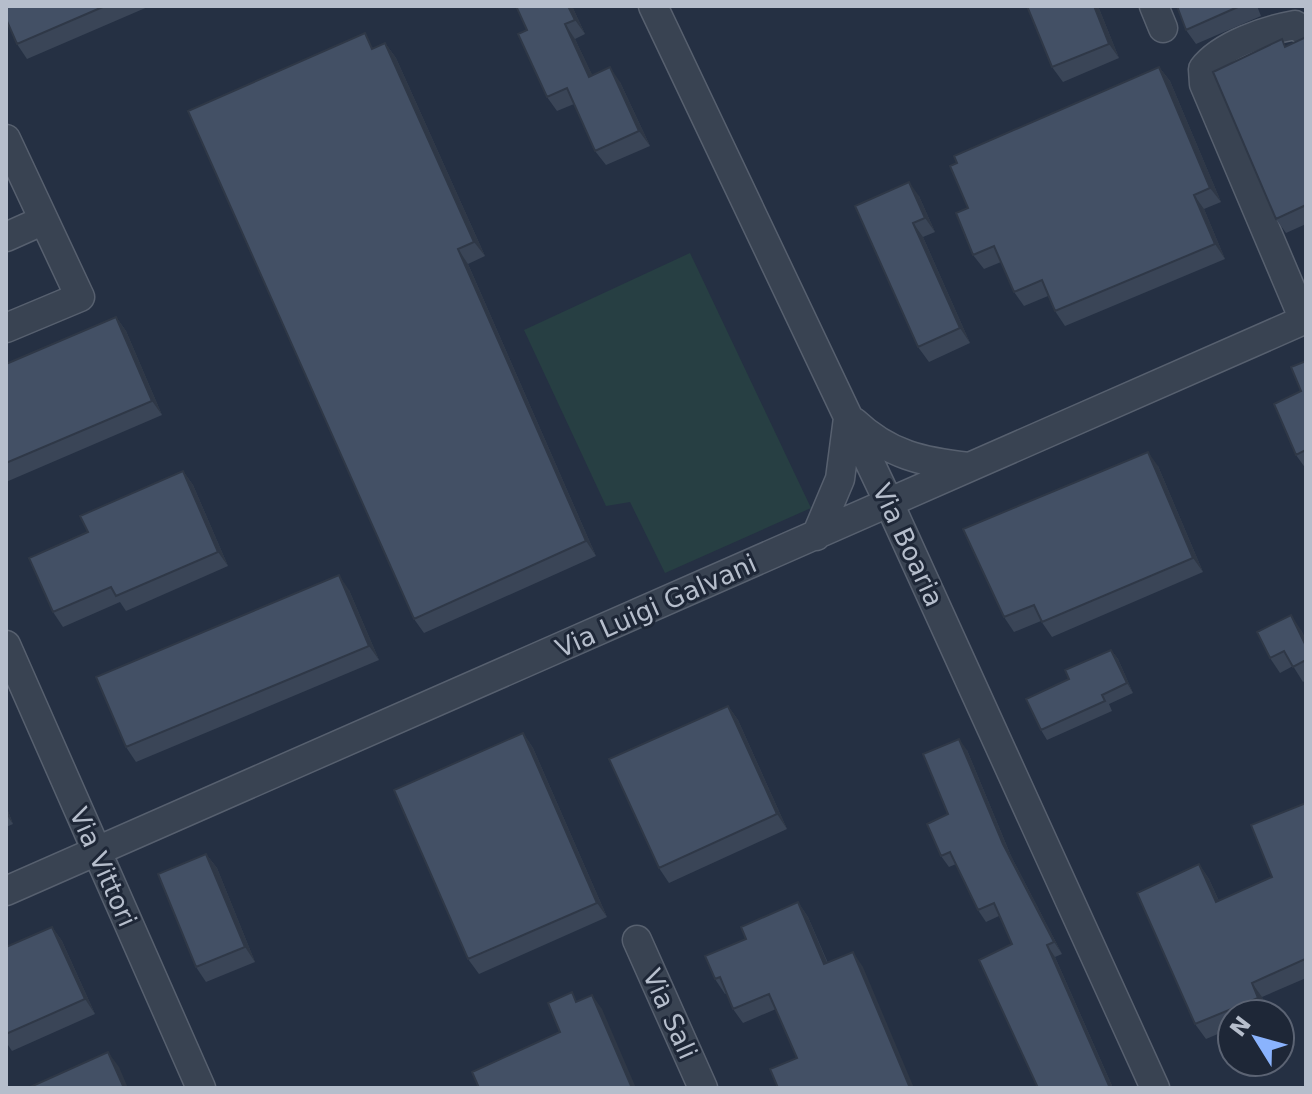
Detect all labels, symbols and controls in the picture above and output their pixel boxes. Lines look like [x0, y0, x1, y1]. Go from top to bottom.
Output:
street label: Via Boaria [866, 479, 950, 611]
street label: Via Luigi Galvani [551, 548, 761, 664]
street label: Via Vittori [63, 803, 143, 931]
street label: Via Sali [637, 964, 703, 1064]
north arrow [1216, 998, 1296, 1078]
text: N [1225, 1011, 1256, 1041]

